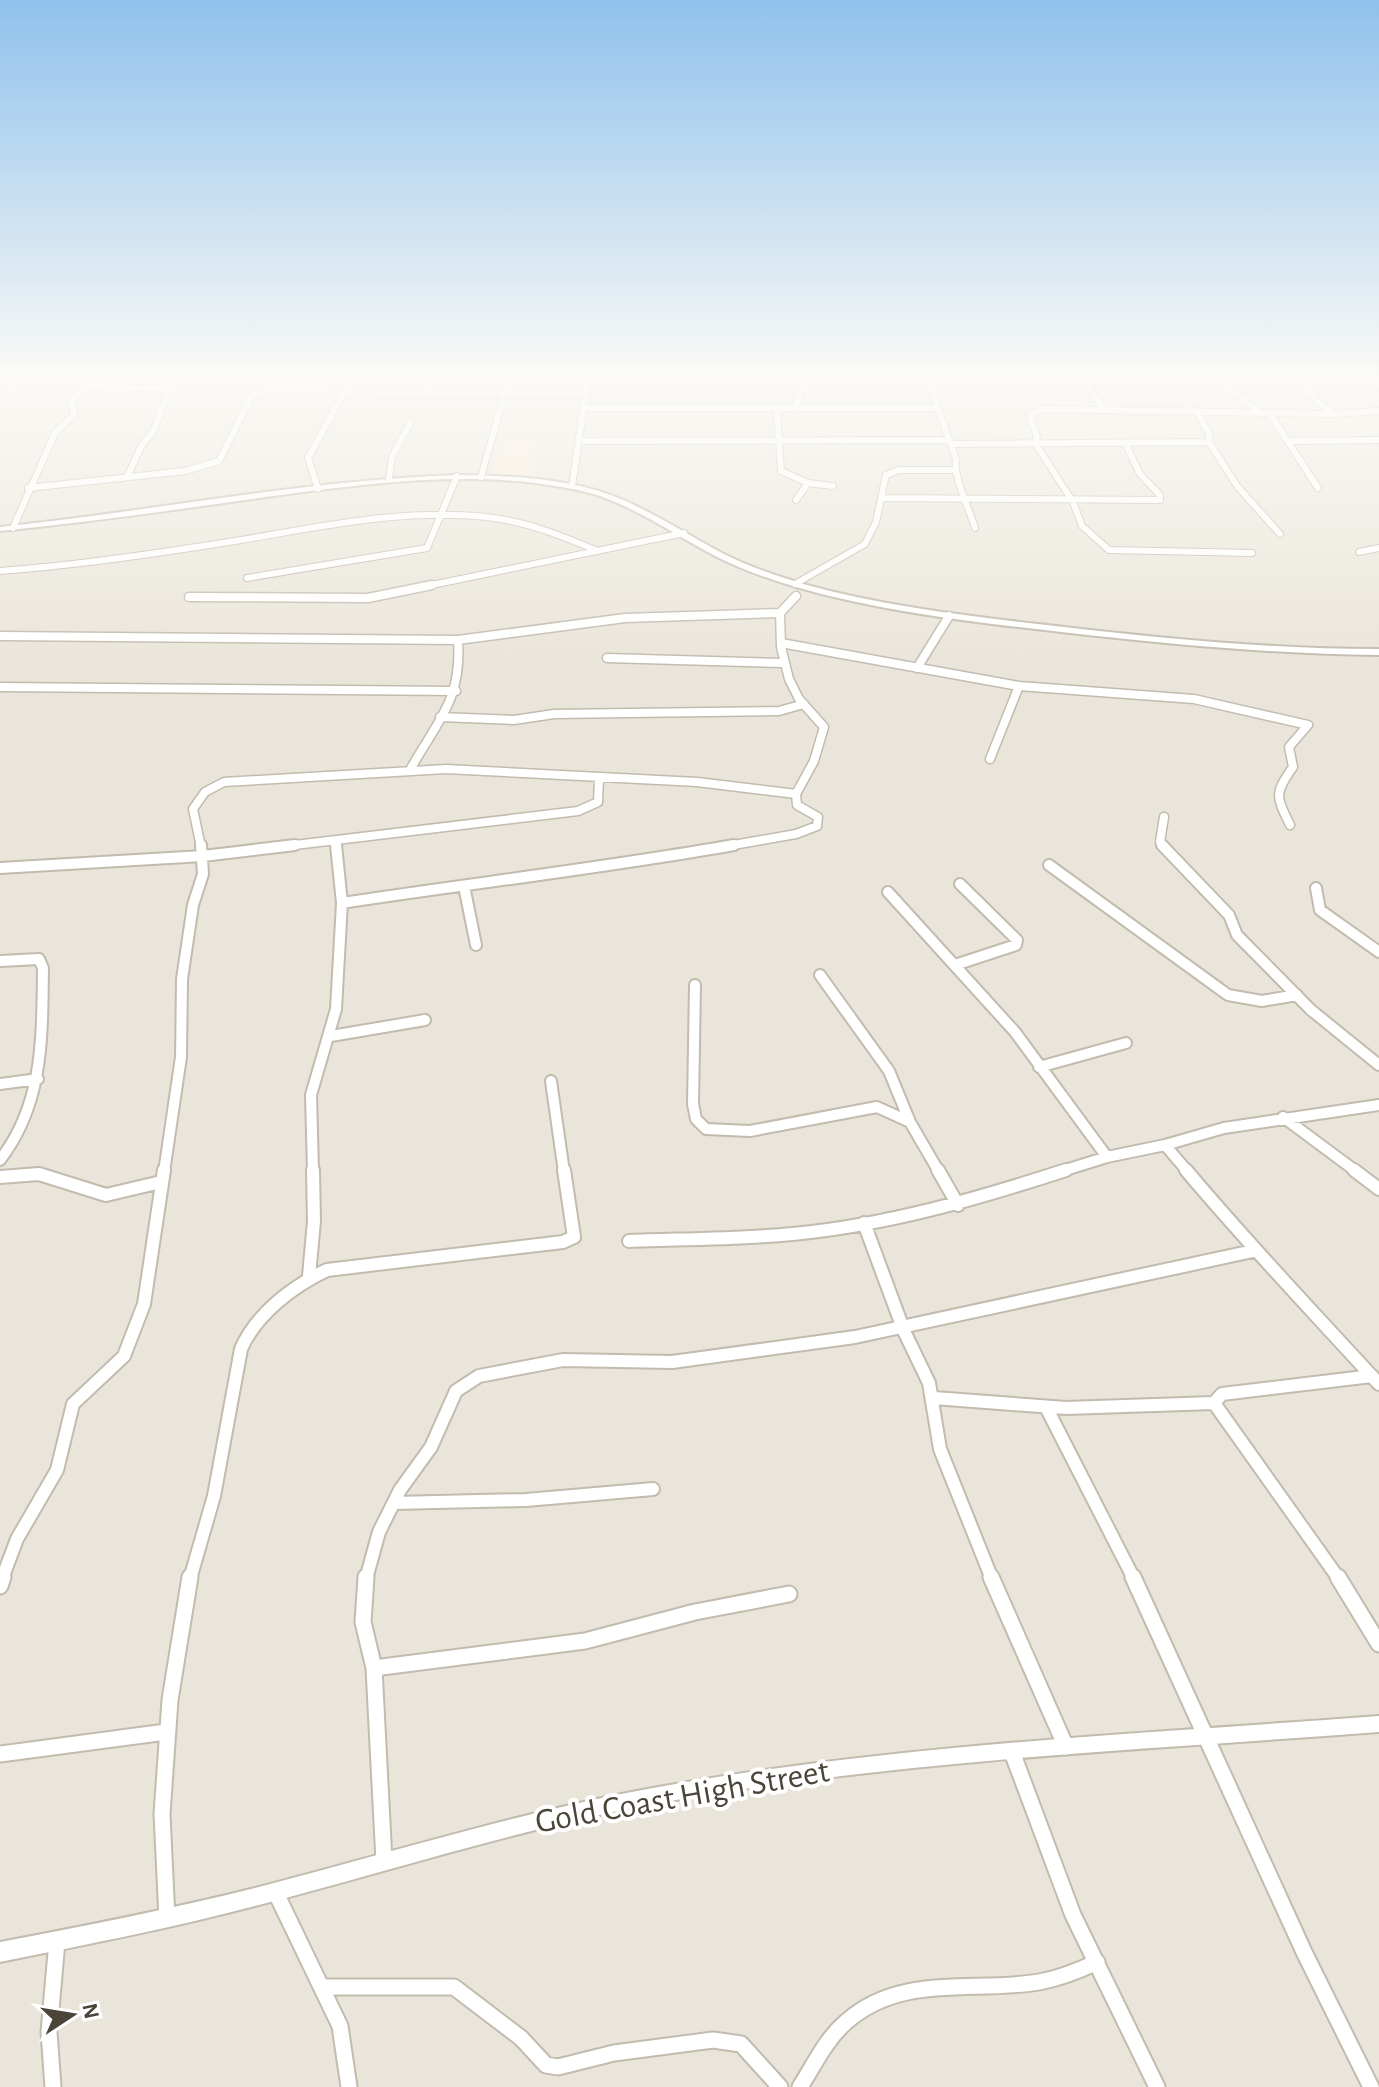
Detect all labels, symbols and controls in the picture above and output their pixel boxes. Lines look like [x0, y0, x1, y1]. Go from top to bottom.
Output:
street label: Gold Coast High Street [533, 1754, 832, 1840]
north arrow [32, 1975, 112, 2055]
text: N [78, 2001, 103, 2021]

